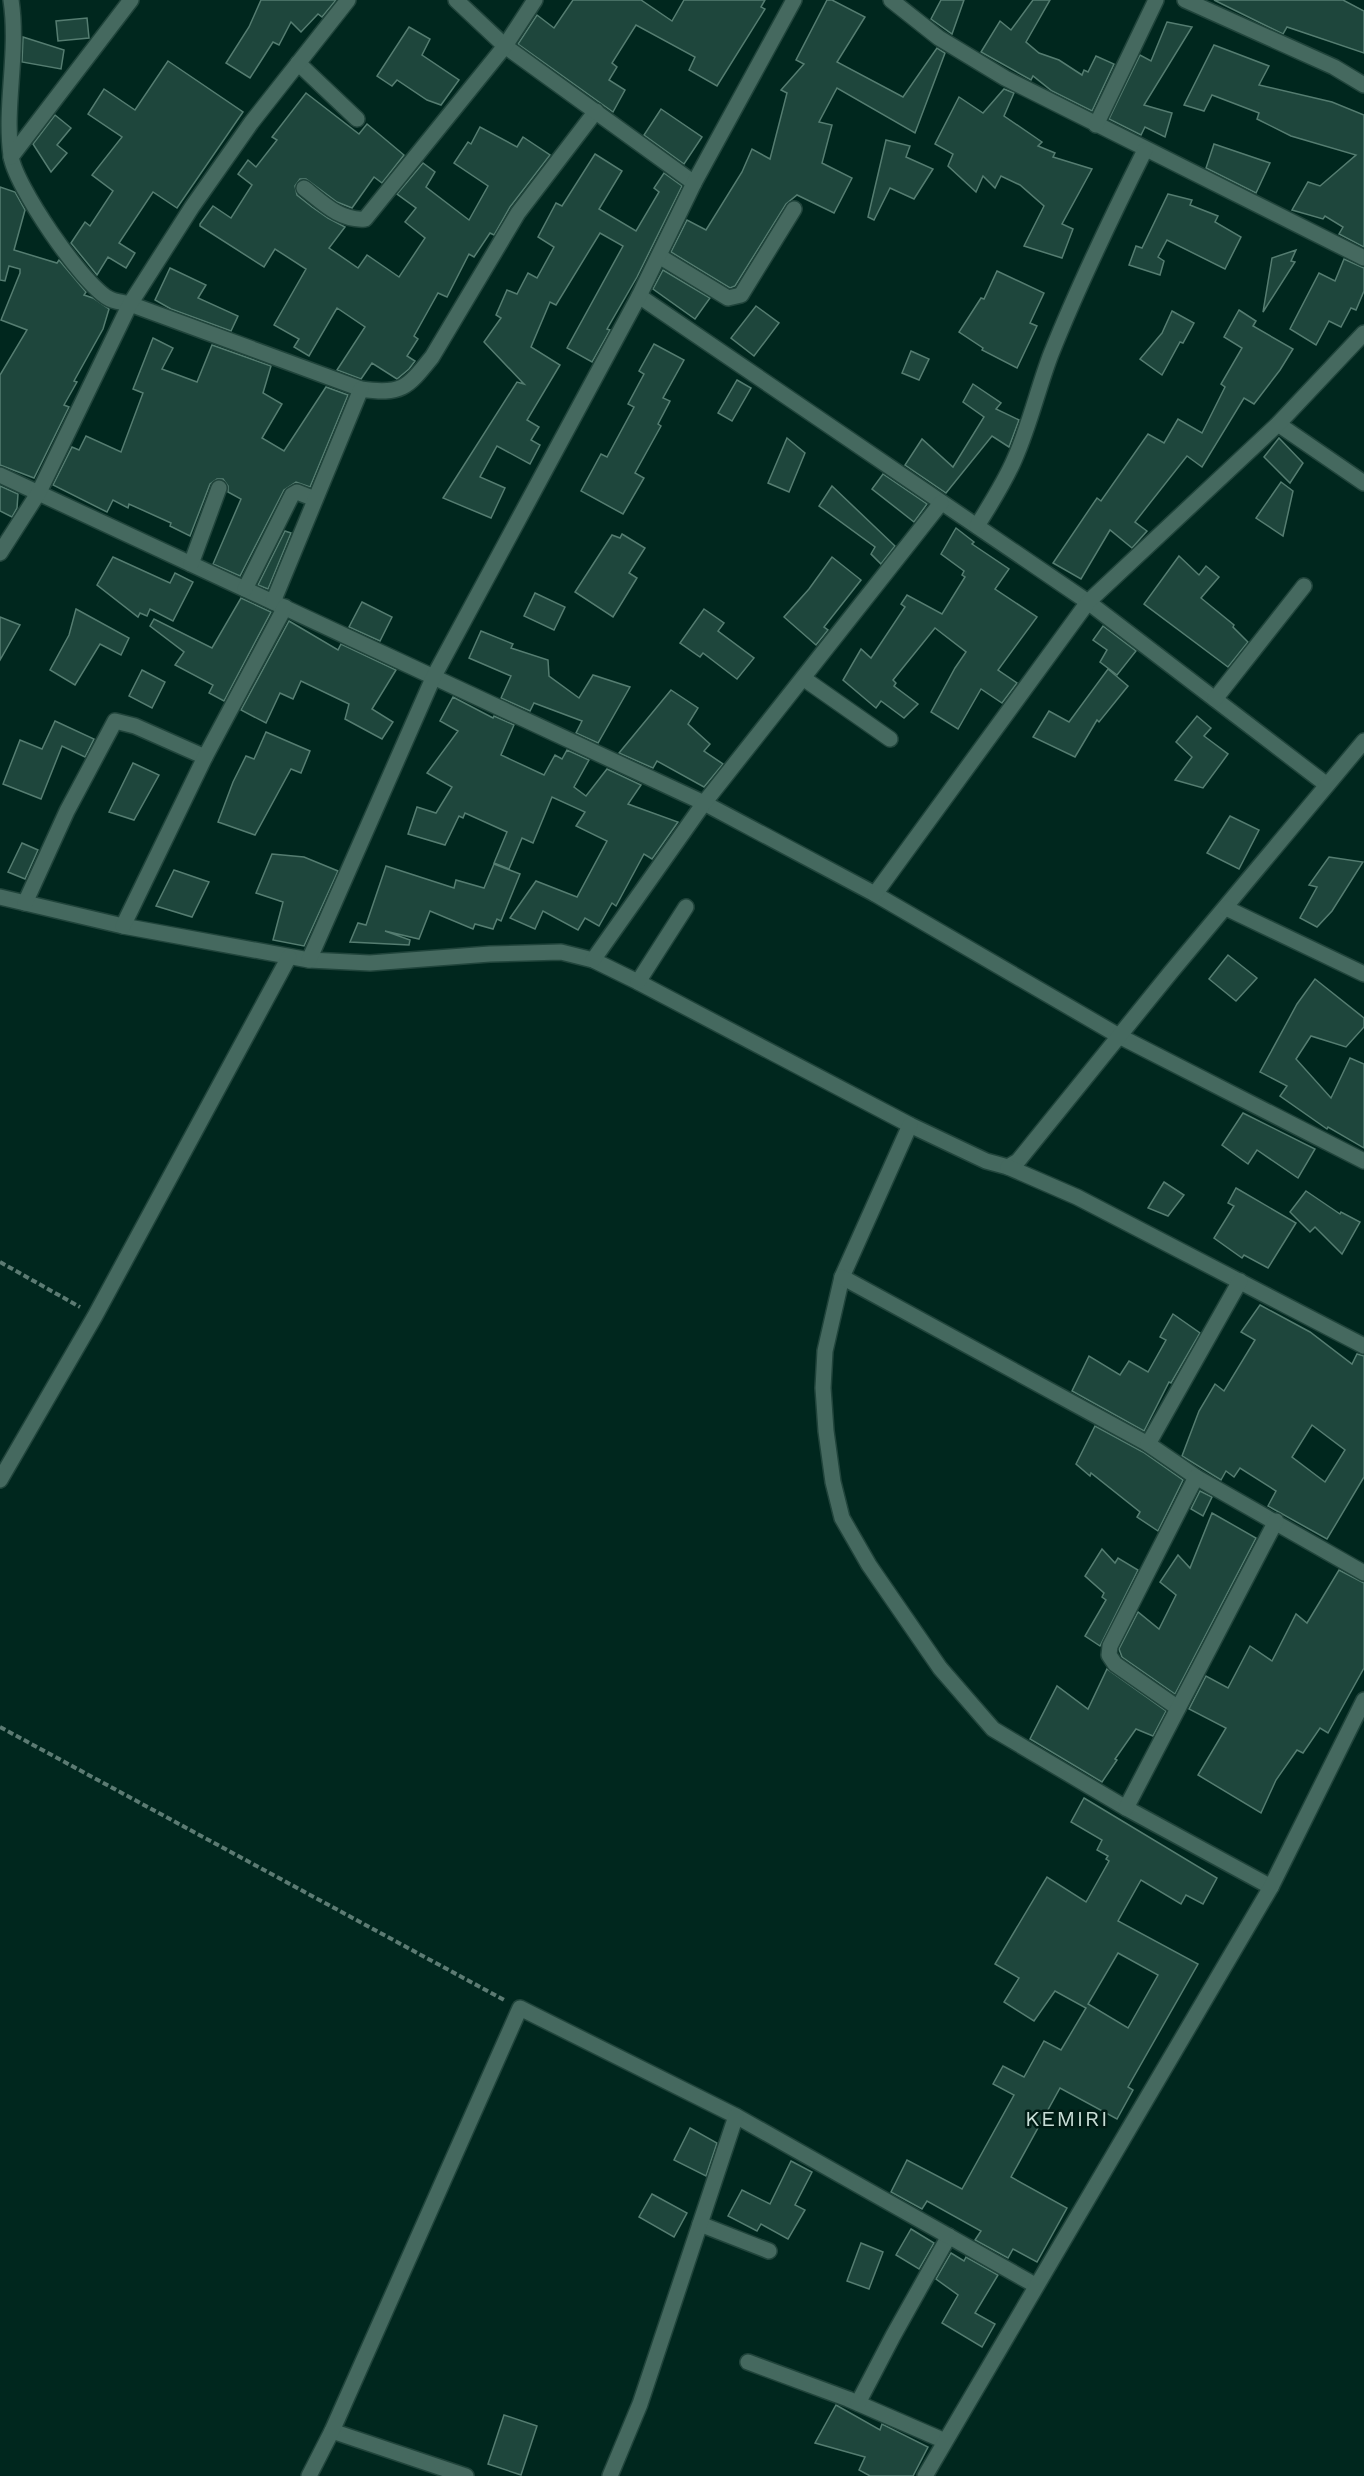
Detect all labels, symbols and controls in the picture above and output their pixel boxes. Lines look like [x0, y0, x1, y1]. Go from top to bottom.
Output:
district label: KEMIRI [1025, 2106, 1109, 2131]

